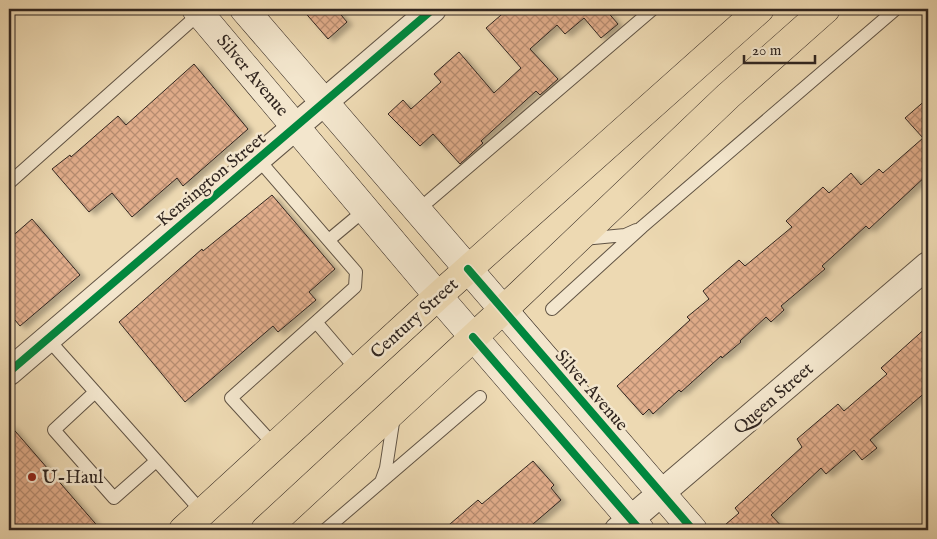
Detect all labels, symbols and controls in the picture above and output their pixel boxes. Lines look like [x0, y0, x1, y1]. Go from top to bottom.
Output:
street label: Silver Avenue [211, 30, 293, 122]
scale bar [744, 32, 816, 64]
text: 20 m [752, 41, 782, 60]
street label: Kensington Street [153, 128, 271, 232]
street label: Century Street [366, 274, 464, 365]
street label: Silver Avenue [549, 346, 632, 436]
street label: Queen Street [729, 358, 819, 440]
place label: U-Haul [42, 467, 103, 490]
marker: U-Haul [26, 471, 38, 483]

